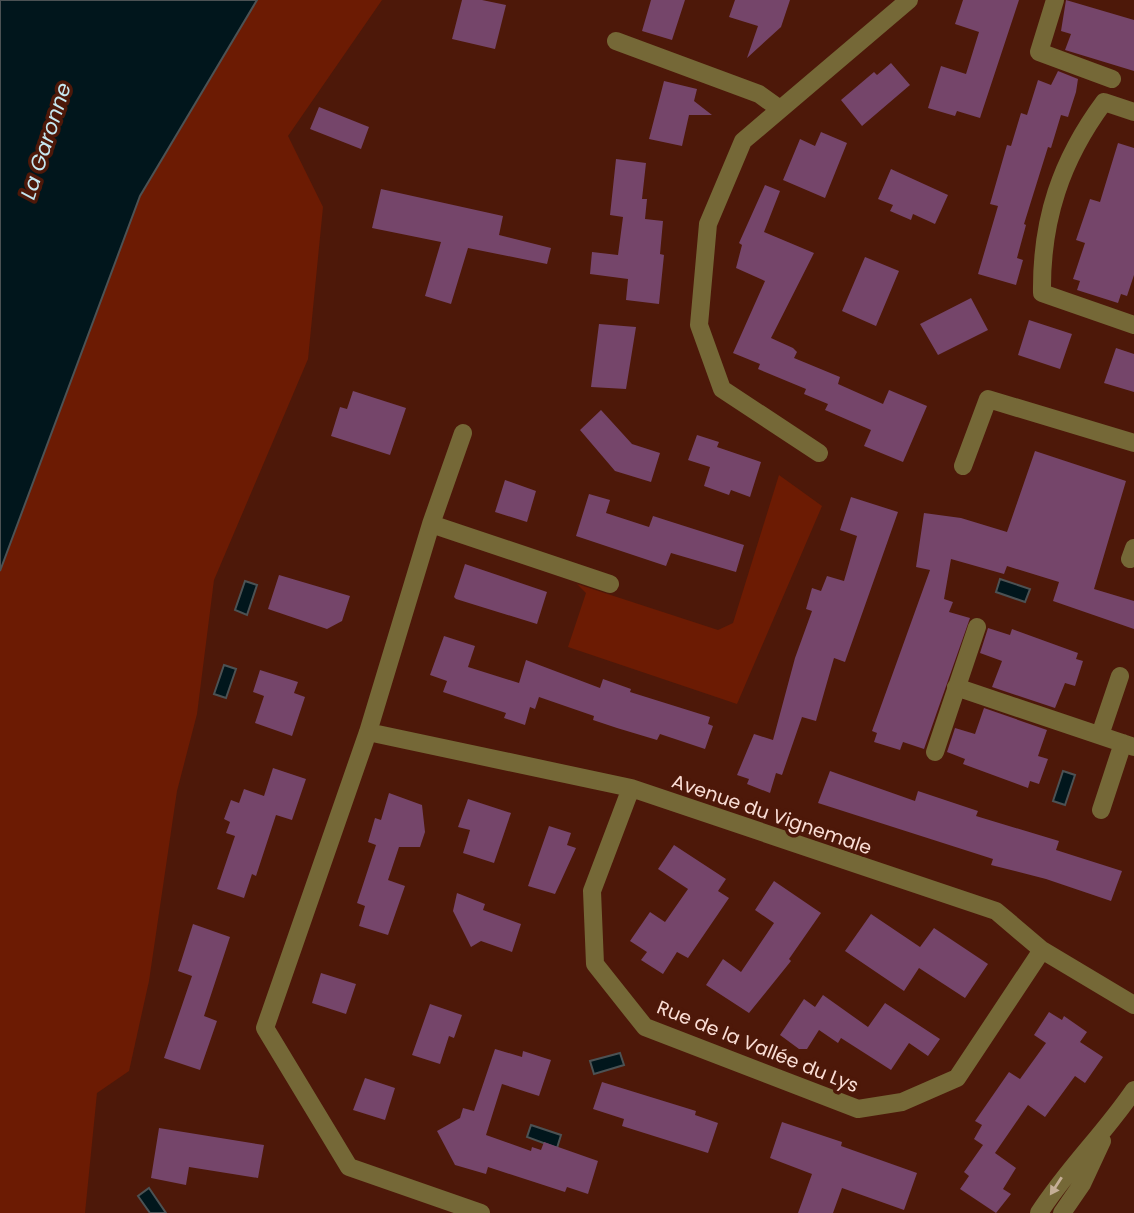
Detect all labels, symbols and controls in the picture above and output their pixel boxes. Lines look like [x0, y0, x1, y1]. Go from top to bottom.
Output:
water label: La Garonne [13, 79, 78, 203]
street label: Avenue du Vignemale [668, 768, 875, 861]
street label: Rue de la Vallée du Lys [653, 994, 863, 1099]
one-way arrow [1050, 1177, 1063, 1196]

